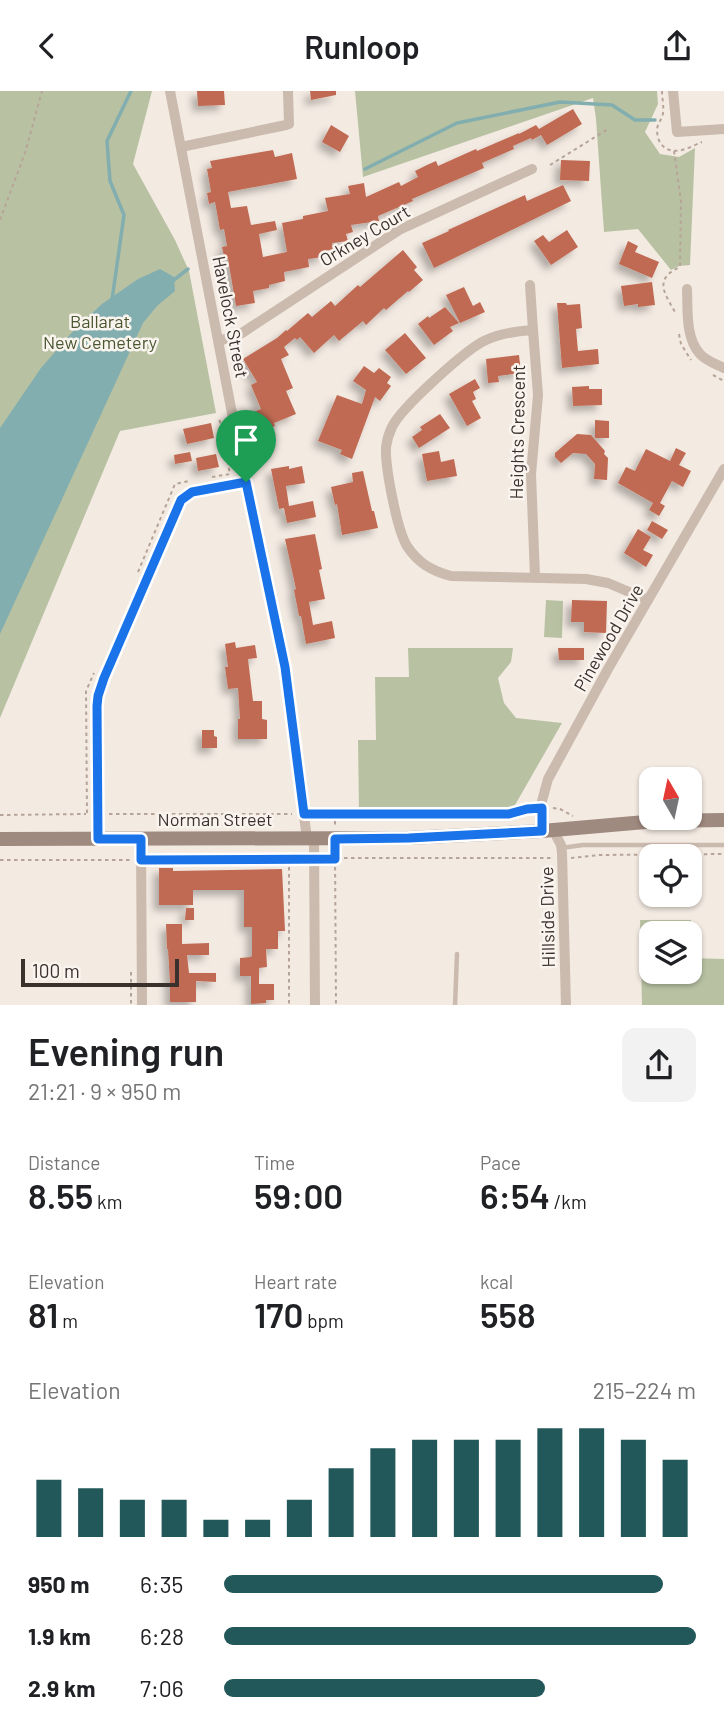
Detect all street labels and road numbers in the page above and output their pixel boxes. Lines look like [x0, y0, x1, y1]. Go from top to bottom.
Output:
street label: Orkney Court [315, 200, 414, 271]
street label: Havelock Street [208, 254, 254, 380]
street label: Heights Crescent [505, 364, 529, 500]
street label: Pinewood Drive [569, 580, 648, 695]
street label: Norman Street [157, 808, 273, 830]
street label: Hillside Drive [535, 866, 559, 968]

